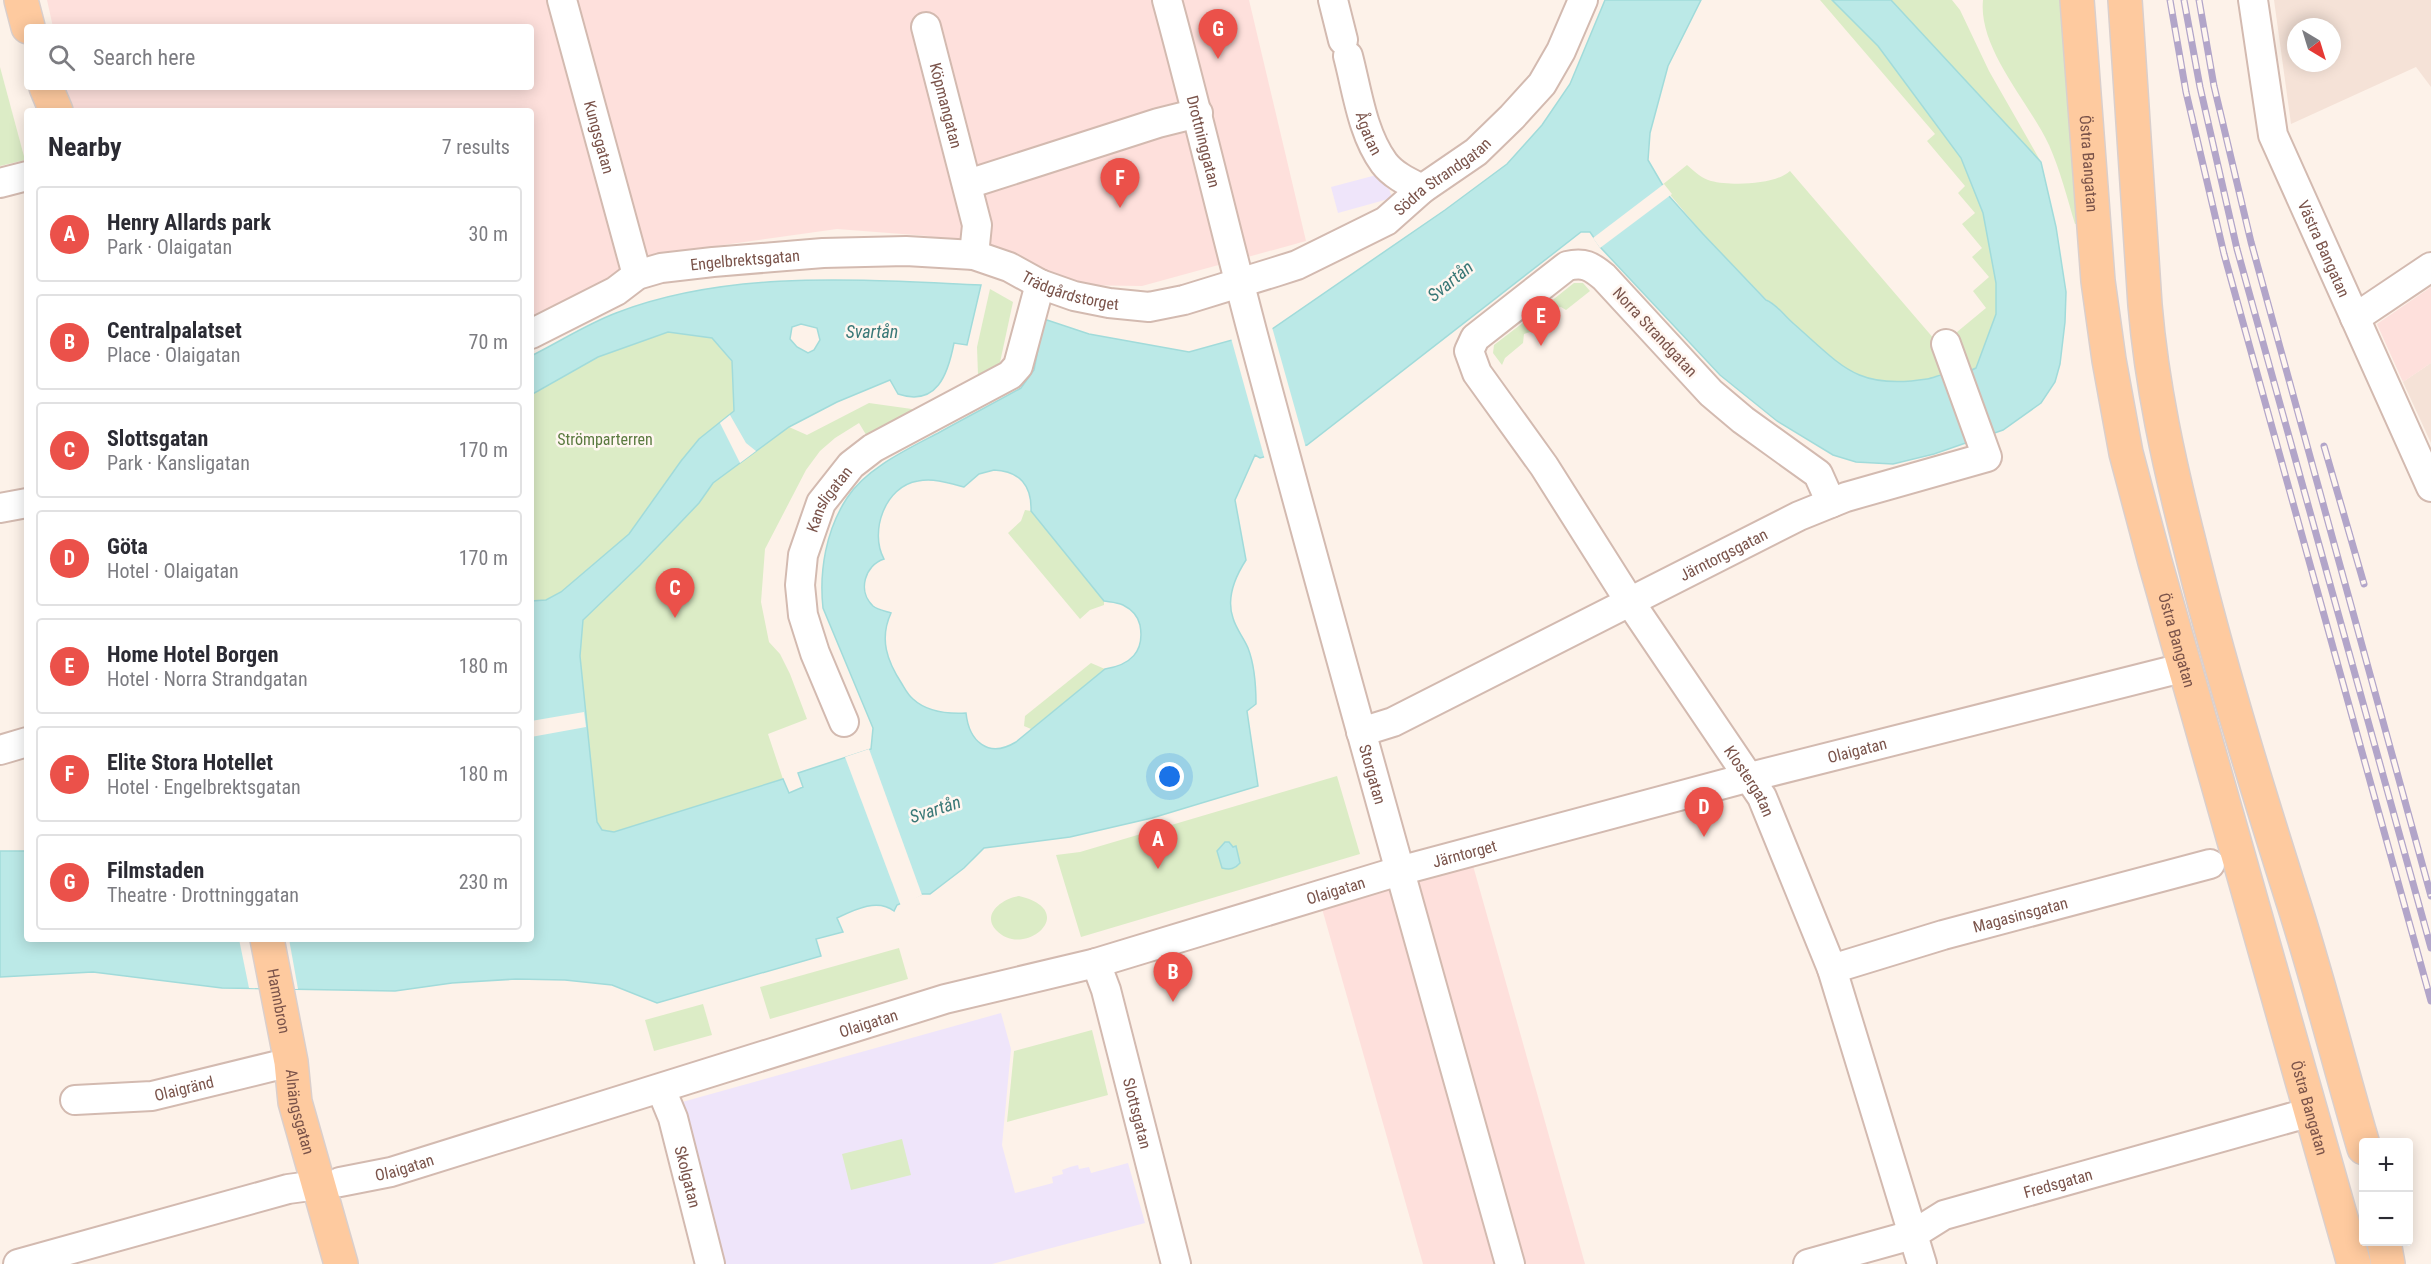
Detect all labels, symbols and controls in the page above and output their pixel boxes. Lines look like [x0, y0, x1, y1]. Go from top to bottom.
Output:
pin: G [1198, 10, 1238, 59]
north arrow [2287, 18, 2341, 72]
search box [24, 24, 534, 90]
icon: search [45, 41, 78, 74]
text: Search here [93, 45, 195, 70]
street label: Köpmangatan [926, 61, 966, 150]
street label: Drottninggatan [1183, 93, 1224, 189]
street label: Kungsgatan [580, 98, 618, 176]
street label: Ågatan [1352, 109, 1386, 158]
street label: Östra Bangatan [2076, 114, 2102, 213]
text: Nearby [48, 132, 122, 162]
street label: Södra Strandgatan [1390, 134, 1495, 219]
text: 7 results [442, 135, 510, 159]
pin: F [1100, 158, 1140, 208]
street label: Västra Bangatan [2294, 197, 2354, 300]
text: Henry Allards park [107, 210, 271, 235]
text: A [64, 222, 75, 246]
text: 30 m [469, 222, 508, 246]
text: Park · Olaigatan [107, 235, 232, 259]
street label: Engelbrektsgatan [689, 245, 800, 274]
water label: Svartån [1423, 256, 1477, 306]
street label: Trädgårdstorget [1018, 266, 1120, 313]
street label: Norra Strandgatan [1609, 283, 1701, 381]
pin: E [1522, 296, 1560, 346]
text: Centralpalatset [107, 318, 242, 343]
water label: Svartån [846, 321, 898, 342]
text: B [64, 330, 75, 354]
text: 70 m [469, 330, 508, 354]
text: Place · Olaigatan [107, 343, 240, 367]
text: Slottsgatan [107, 426, 208, 451]
park label: Strömparterren [557, 430, 653, 449]
text: C [64, 438, 75, 462]
text: 170 m [459, 438, 508, 462]
text: Park · Kansligatan [107, 451, 250, 475]
street label: Kansligatan [802, 462, 856, 535]
street label: Järntorgsgatan [1676, 524, 1771, 585]
text: Göta [107, 534, 148, 559]
text: D [64, 546, 75, 570]
text: 170 m [459, 546, 508, 570]
text: Hotel · Olaigatan [107, 559, 239, 583]
pin: C [656, 568, 694, 618]
street label: Östra Bangatan [2155, 591, 2200, 690]
text: Home Hotel Borgen [107, 642, 279, 667]
text: E [65, 654, 74, 678]
text: 180 m [459, 654, 508, 678]
text: Hotel · Norra Strandgatan [107, 667, 308, 691]
street label: Olaigatan [1825, 733, 1889, 767]
street label: Storgatan [1355, 742, 1390, 806]
street label: Klostergatan [1720, 742, 1778, 819]
text: Elite Stora Hotellet [107, 750, 273, 775]
text: F [65, 762, 74, 786]
text: 180 m [459, 762, 508, 786]
your location [1155, 762, 1184, 791]
text: Hotel · Engelbrektsgatan [107, 775, 301, 799]
pin: D [1684, 788, 1724, 837]
water label: Svartån [907, 791, 963, 827]
pin: A [1138, 820, 1178, 869]
street label: Järntorget [1430, 836, 1499, 871]
text: Filmstaden [107, 858, 204, 883]
text: G [64, 870, 75, 894]
text: 230 m [459, 870, 508, 894]
street label: Olaigatan [1304, 872, 1367, 908]
text: Theatre · Drottninggatan [107, 883, 299, 907]
street label: Magasinsgatan [1971, 893, 2070, 936]
pin: B [1154, 952, 1192, 1002]
street label: Hamnbron [263, 967, 295, 1035]
street label: Olaigatan [837, 1005, 900, 1041]
street label: Östra Bangatan [2287, 1058, 2332, 1157]
street label: Alnängsgatan [282, 1068, 319, 1157]
street label: Olaigränd [152, 1072, 216, 1105]
street label: Slottsgatan [1119, 1076, 1156, 1151]
map controls [2359, 1138, 2413, 1246]
button: + [2359, 1138, 2413, 1192]
street label: Skolgatan [671, 1144, 705, 1210]
street label: Olaigatan [373, 1150, 436, 1184]
street label: Fredsgatan [2021, 1164, 2094, 1202]
button: − [2359, 1192, 2413, 1246]

